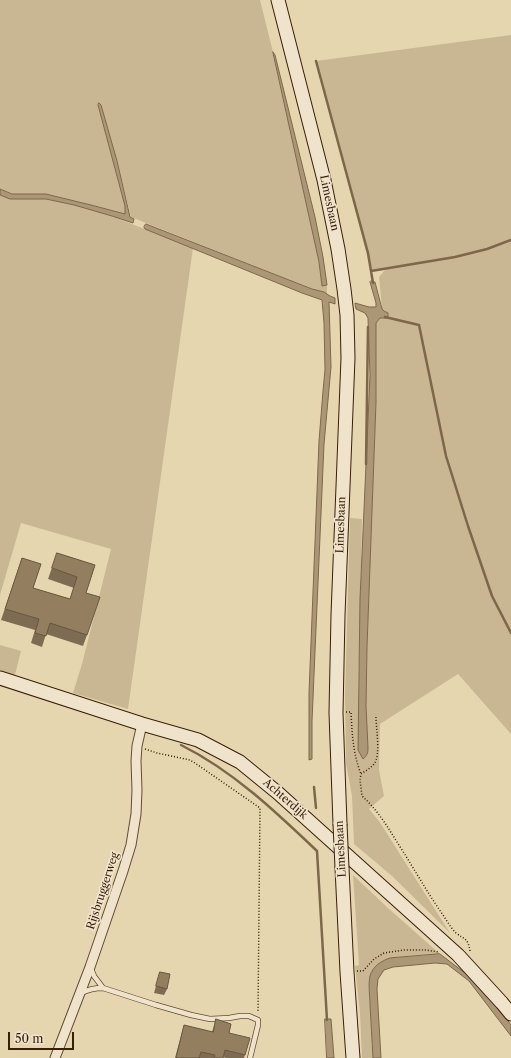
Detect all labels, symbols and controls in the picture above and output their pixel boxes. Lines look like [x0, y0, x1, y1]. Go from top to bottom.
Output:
street label: Limesbaan [317, 174, 341, 232]
street label: Limesbaan [333, 496, 349, 554]
street label: Achterdijk [260, 776, 310, 822]
street label: Limesbaan [333, 820, 349, 878]
street label: Rijsbruggerweg [84, 851, 122, 931]
scale bar [10, 1024, 76, 1050]
text: 50 m [15, 1031, 44, 1046]

